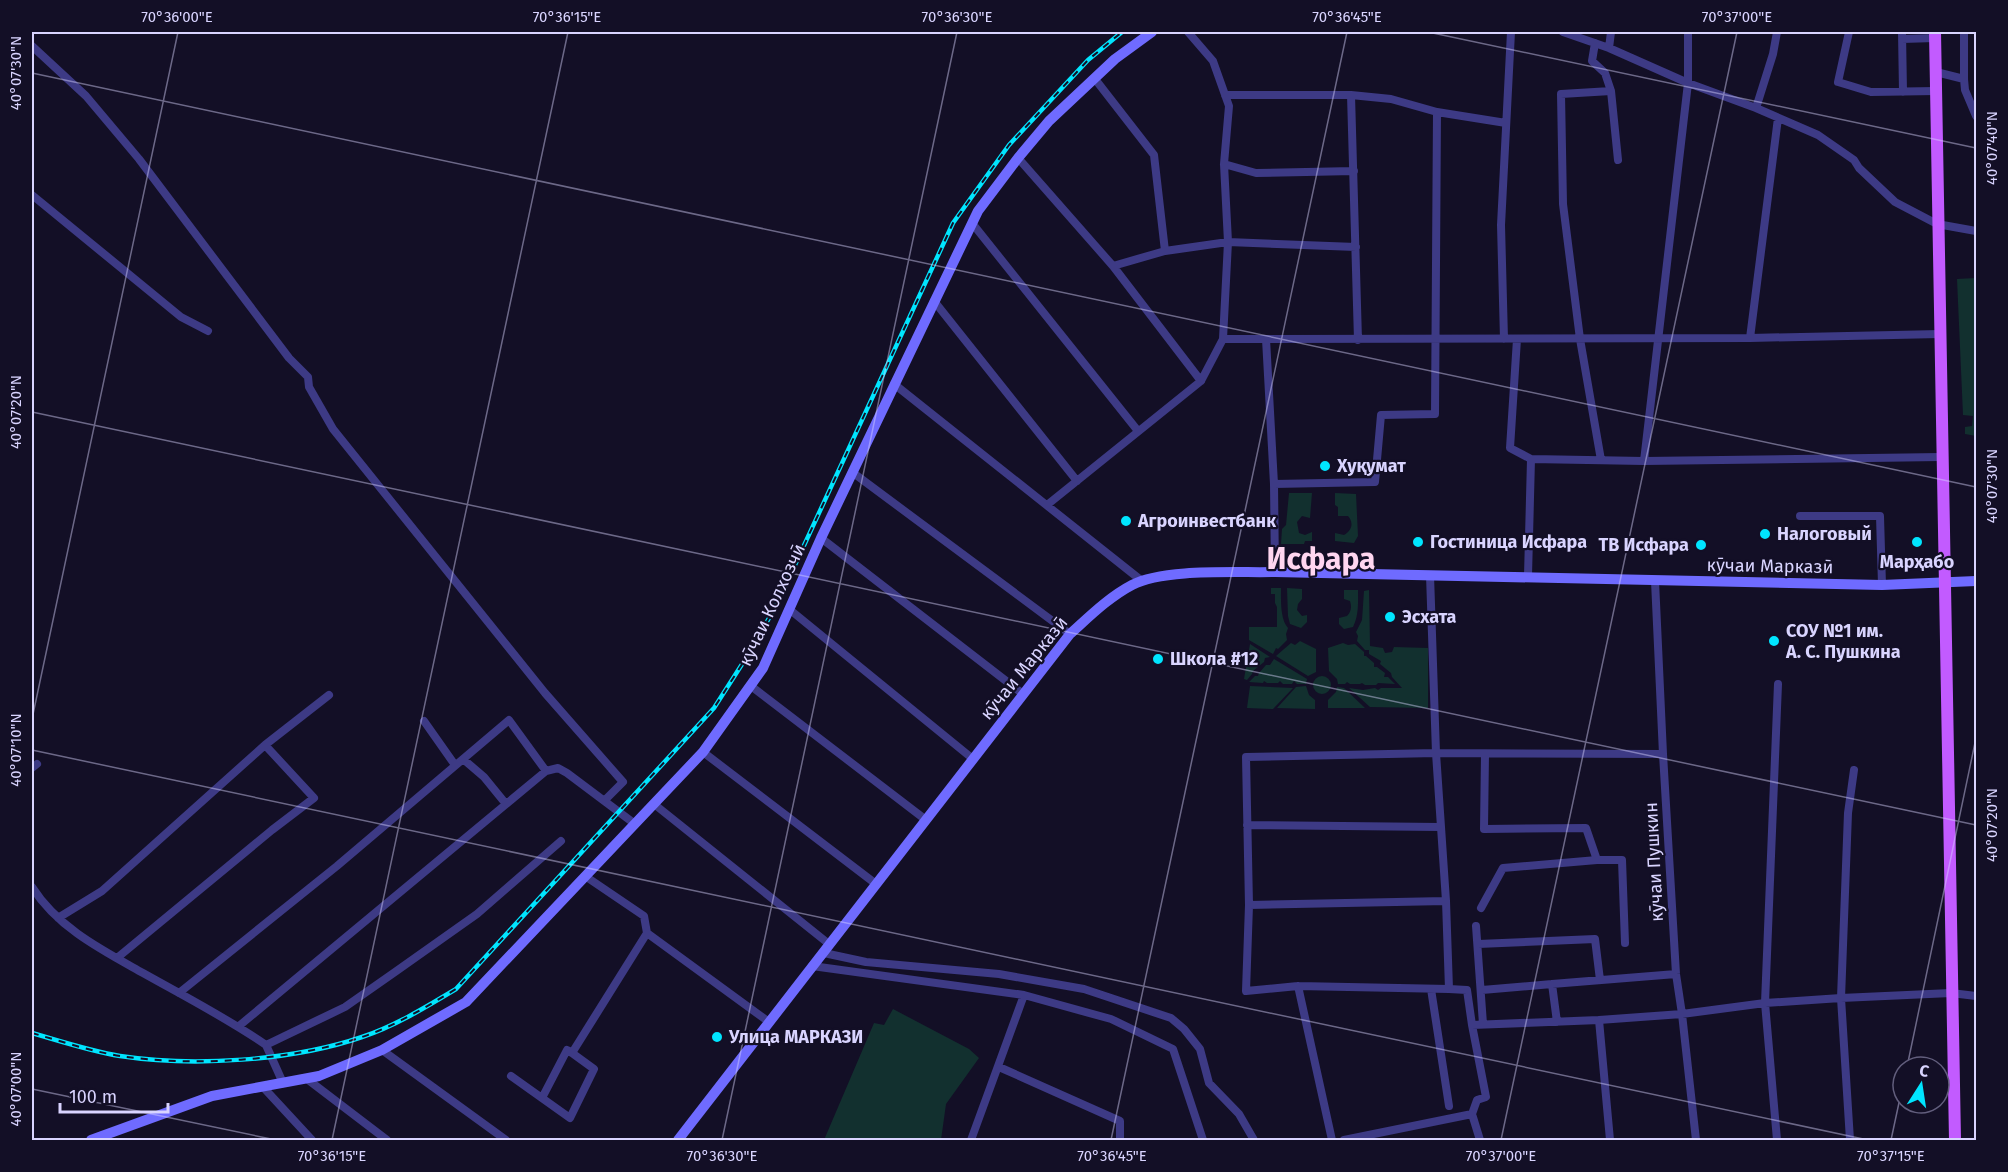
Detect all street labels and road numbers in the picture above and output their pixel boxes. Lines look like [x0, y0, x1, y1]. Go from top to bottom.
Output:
street label: кӯчаи Колхозчӣ [734, 540, 810, 670]
street label: кӯчаи Марказӣ [1706, 554, 1834, 578]
street label: кӯчаи Марказӣ [976, 612, 1072, 724]
street label: кӯчаи Пушкин [1640, 802, 1668, 922]

